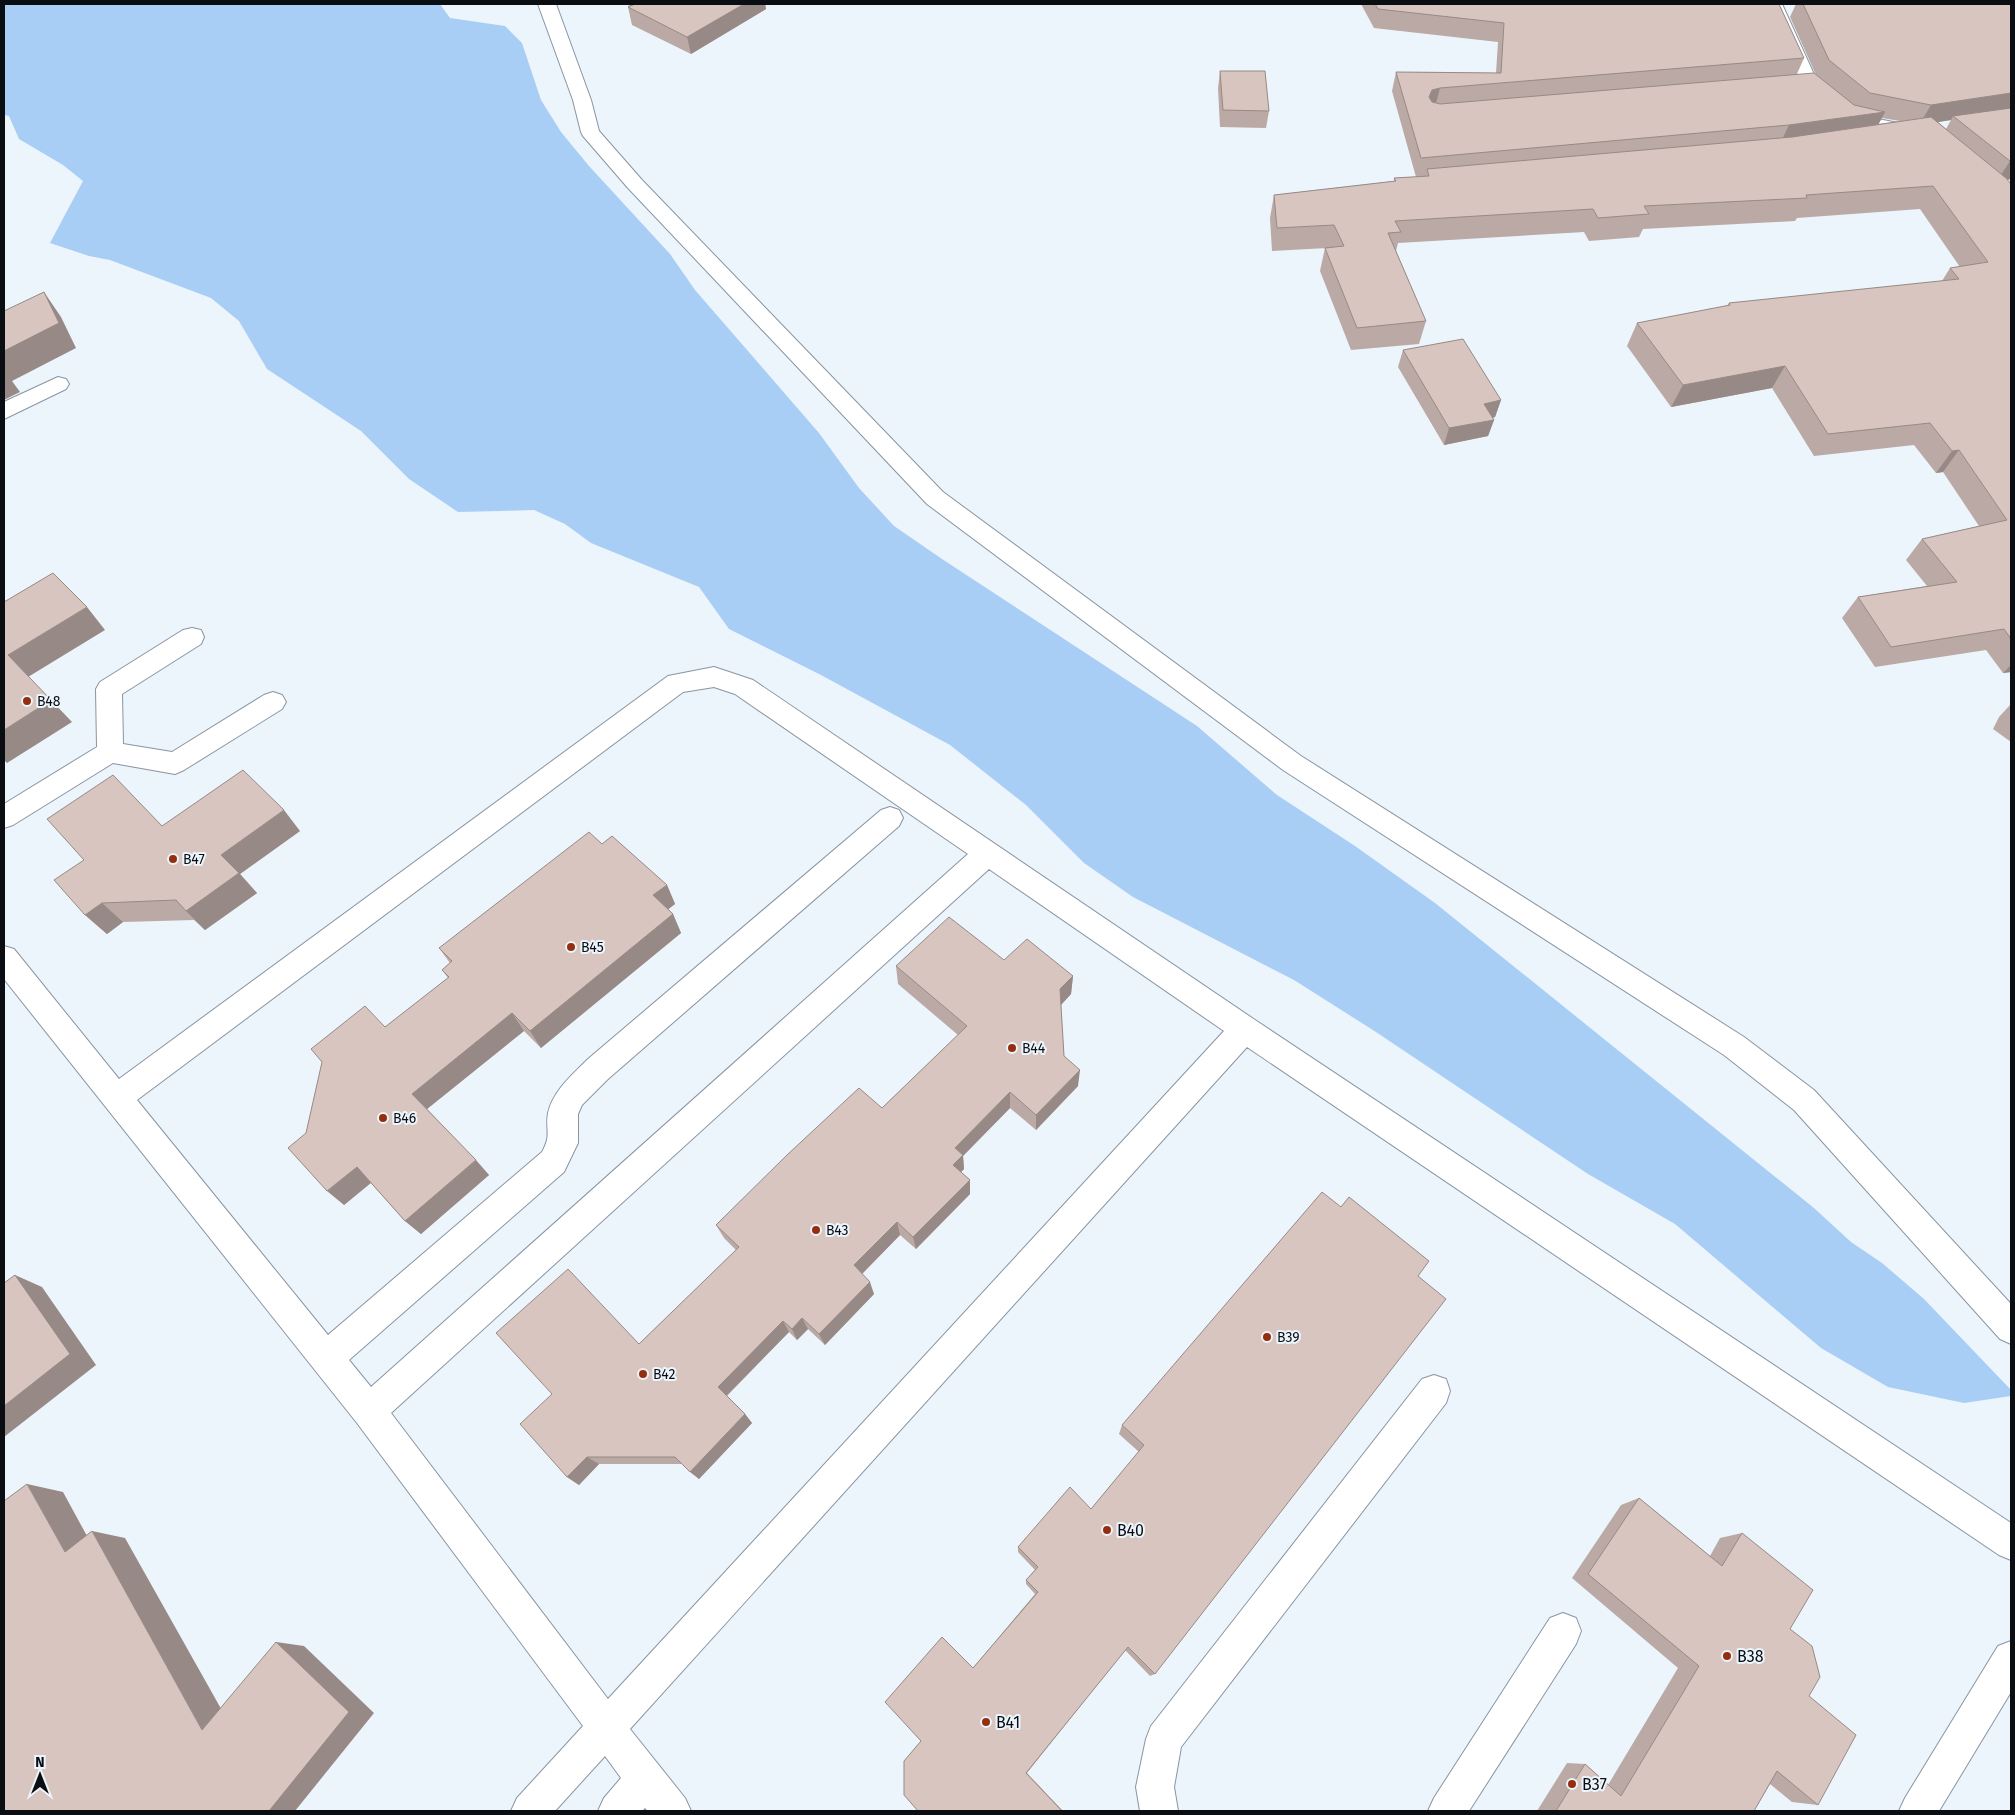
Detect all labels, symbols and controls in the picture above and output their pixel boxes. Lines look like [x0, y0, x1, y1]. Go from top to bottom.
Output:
place label: B48 [37, 693, 61, 710]
marker: B48 [21, 695, 33, 707]
place label: B47 [183, 851, 205, 868]
marker: B47 [167, 853, 179, 865]
place label: B45 [581, 939, 604, 956]
marker: B45 [565, 941, 577, 953]
place label: B44 [1022, 1040, 1046, 1057]
marker: B44 [1006, 1042, 1018, 1054]
place label: B46 [393, 1110, 416, 1127]
marker: B46 [377, 1112, 389, 1124]
place label: B43 [826, 1222, 849, 1239]
marker: B43 [810, 1224, 822, 1236]
place label: B39 [1277, 1329, 1300, 1346]
marker: B39 [1261, 1331, 1273, 1343]
place label: B42 [653, 1366, 676, 1383]
marker: B42 [637, 1368, 649, 1380]
place label: B40 [1117, 1521, 1144, 1540]
marker: B40 [1101, 1524, 1113, 1536]
place label: B38 [1737, 1647, 1764, 1666]
marker: B38 [1721, 1650, 1733, 1662]
place label: B41 [996, 1713, 1020, 1732]
marker: B41 [980, 1716, 992, 1728]
north arrow [15, 1750, 65, 1800]
text: N [35, 1754, 45, 1771]
place label: B37 [1582, 1775, 1607, 1794]
marker: B37 [1566, 1778, 1578, 1790]

